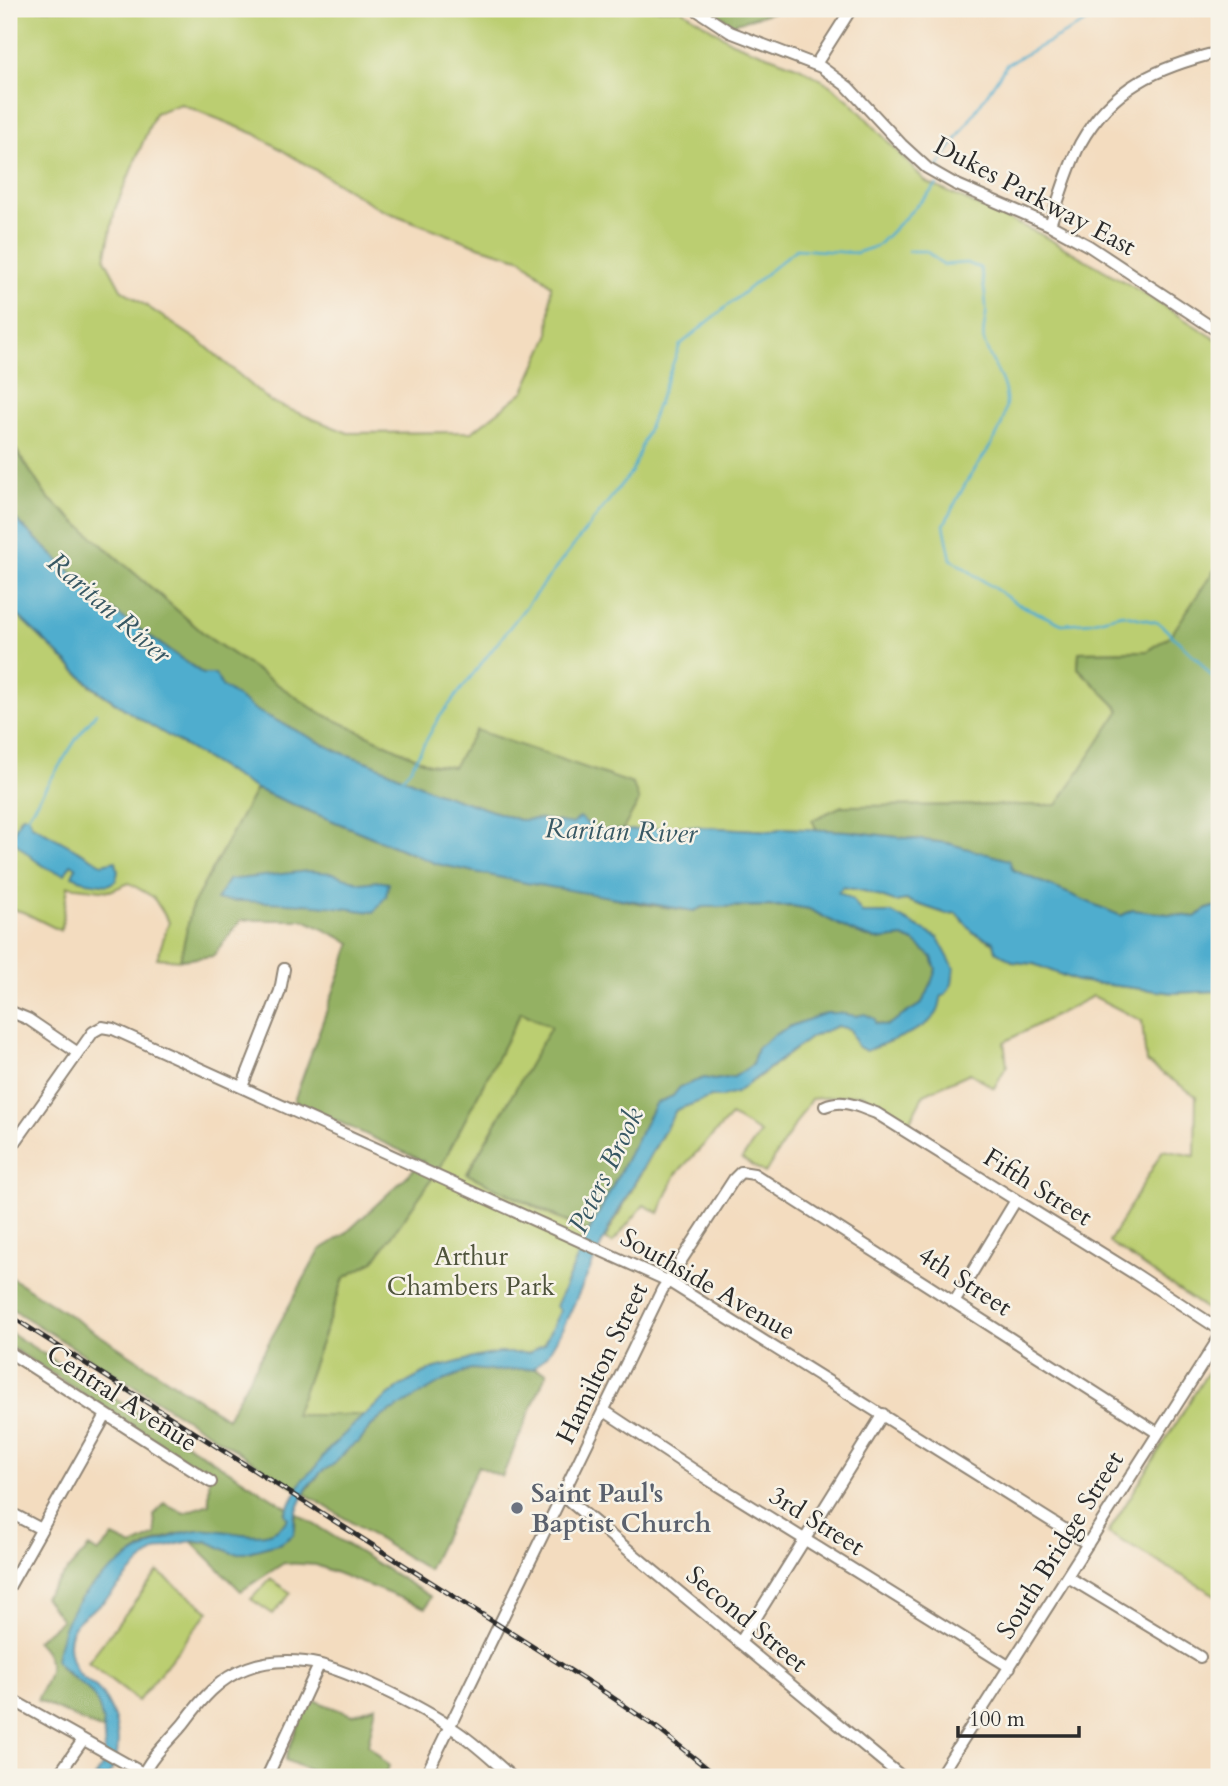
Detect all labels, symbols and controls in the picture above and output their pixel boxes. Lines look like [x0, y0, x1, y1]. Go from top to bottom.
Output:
street label: Dukes Parkway East [928, 128, 1142, 264]
water label: Raritan River [39, 544, 180, 673]
water label: Raritan River [544, 809, 699, 853]
water label: Peters Brook [559, 1101, 653, 1239]
street label: Fifth Street [977, 1140, 1099, 1234]
street label: Southside Avenue [614, 1220, 802, 1348]
street label: 4th Street [911, 1238, 1019, 1324]
park label: Arthur Chambers Park [387, 1239, 555, 1304]
street label: Hamilton Street [548, 1276, 656, 1450]
street label: Central Avenue [40, 1336, 204, 1460]
street label: South Bridge Street [988, 1445, 1132, 1645]
place label: Saint Paul's Baptist Church [531, 1476, 711, 1541]
street label: 3rd Street [763, 1478, 871, 1564]
marker: Saint Paul's Baptist Church [509, 1500, 525, 1516]
street label: Second Street [679, 1558, 815, 1680]
scale bar [958, 1695, 1079, 1739]
text: 100 m [969, 1705, 1025, 1734]

